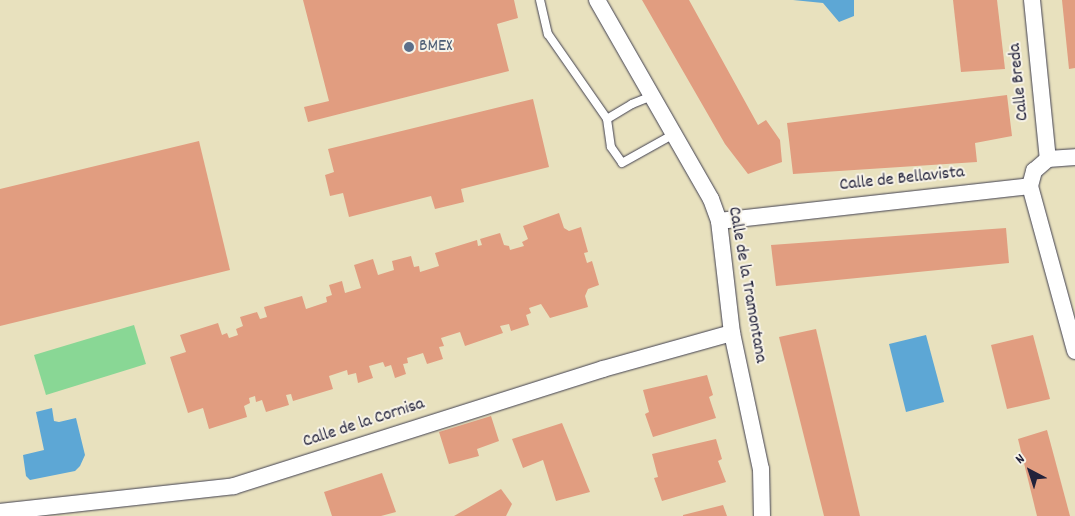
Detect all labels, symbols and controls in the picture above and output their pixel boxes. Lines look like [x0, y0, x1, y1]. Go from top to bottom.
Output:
place label: BMEX [419, 36, 453, 58]
marker: BMEX [403, 41, 415, 53]
street label: Calle Breda [1005, 42, 1035, 122]
street label: Calle de Bellavista [839, 163, 965, 197]
street label: Calle de la Tramontana [722, 205, 770, 365]
street label: Calle de la Cornisa [301, 394, 427, 454]
north arrow [1005, 446, 1055, 496]
text: N [1011, 450, 1029, 469]

